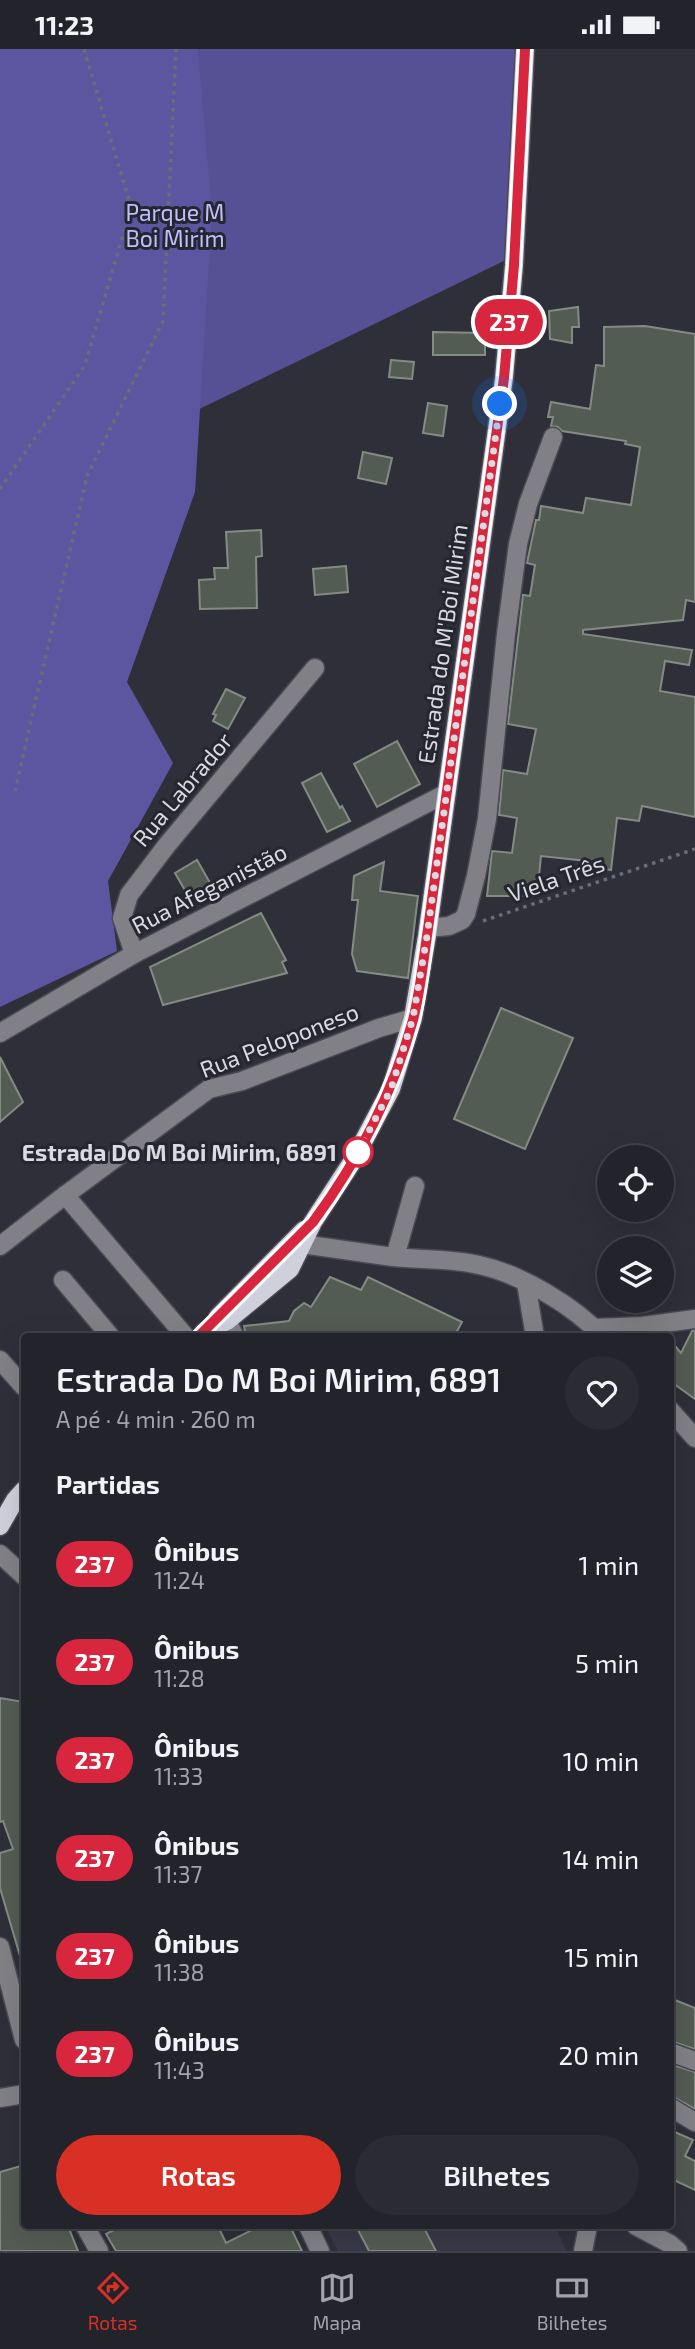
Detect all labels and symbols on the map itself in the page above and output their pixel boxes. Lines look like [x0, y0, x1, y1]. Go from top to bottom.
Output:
park label: Parque M Boi Mirim [125, 198, 225, 252]
line badge: 237 [469, 299, 549, 345]
your location [482, 386, 517, 421]
street label: Estrada do M'Boi Mirim [411, 522, 473, 766]
street label: Rua Labrador [126, 726, 238, 852]
street label: Rua Afeganistão [127, 837, 291, 939]
street label: Viela Três [504, 848, 608, 908]
street label: Rua Peloponeso [196, 997, 362, 1083]
marker: Estrada Do M Boi Mirim, 6891 [343, 1137, 373, 1167]
place label: Estrada Do M Boi Mirim, 6891 [22, 1138, 337, 1166]

